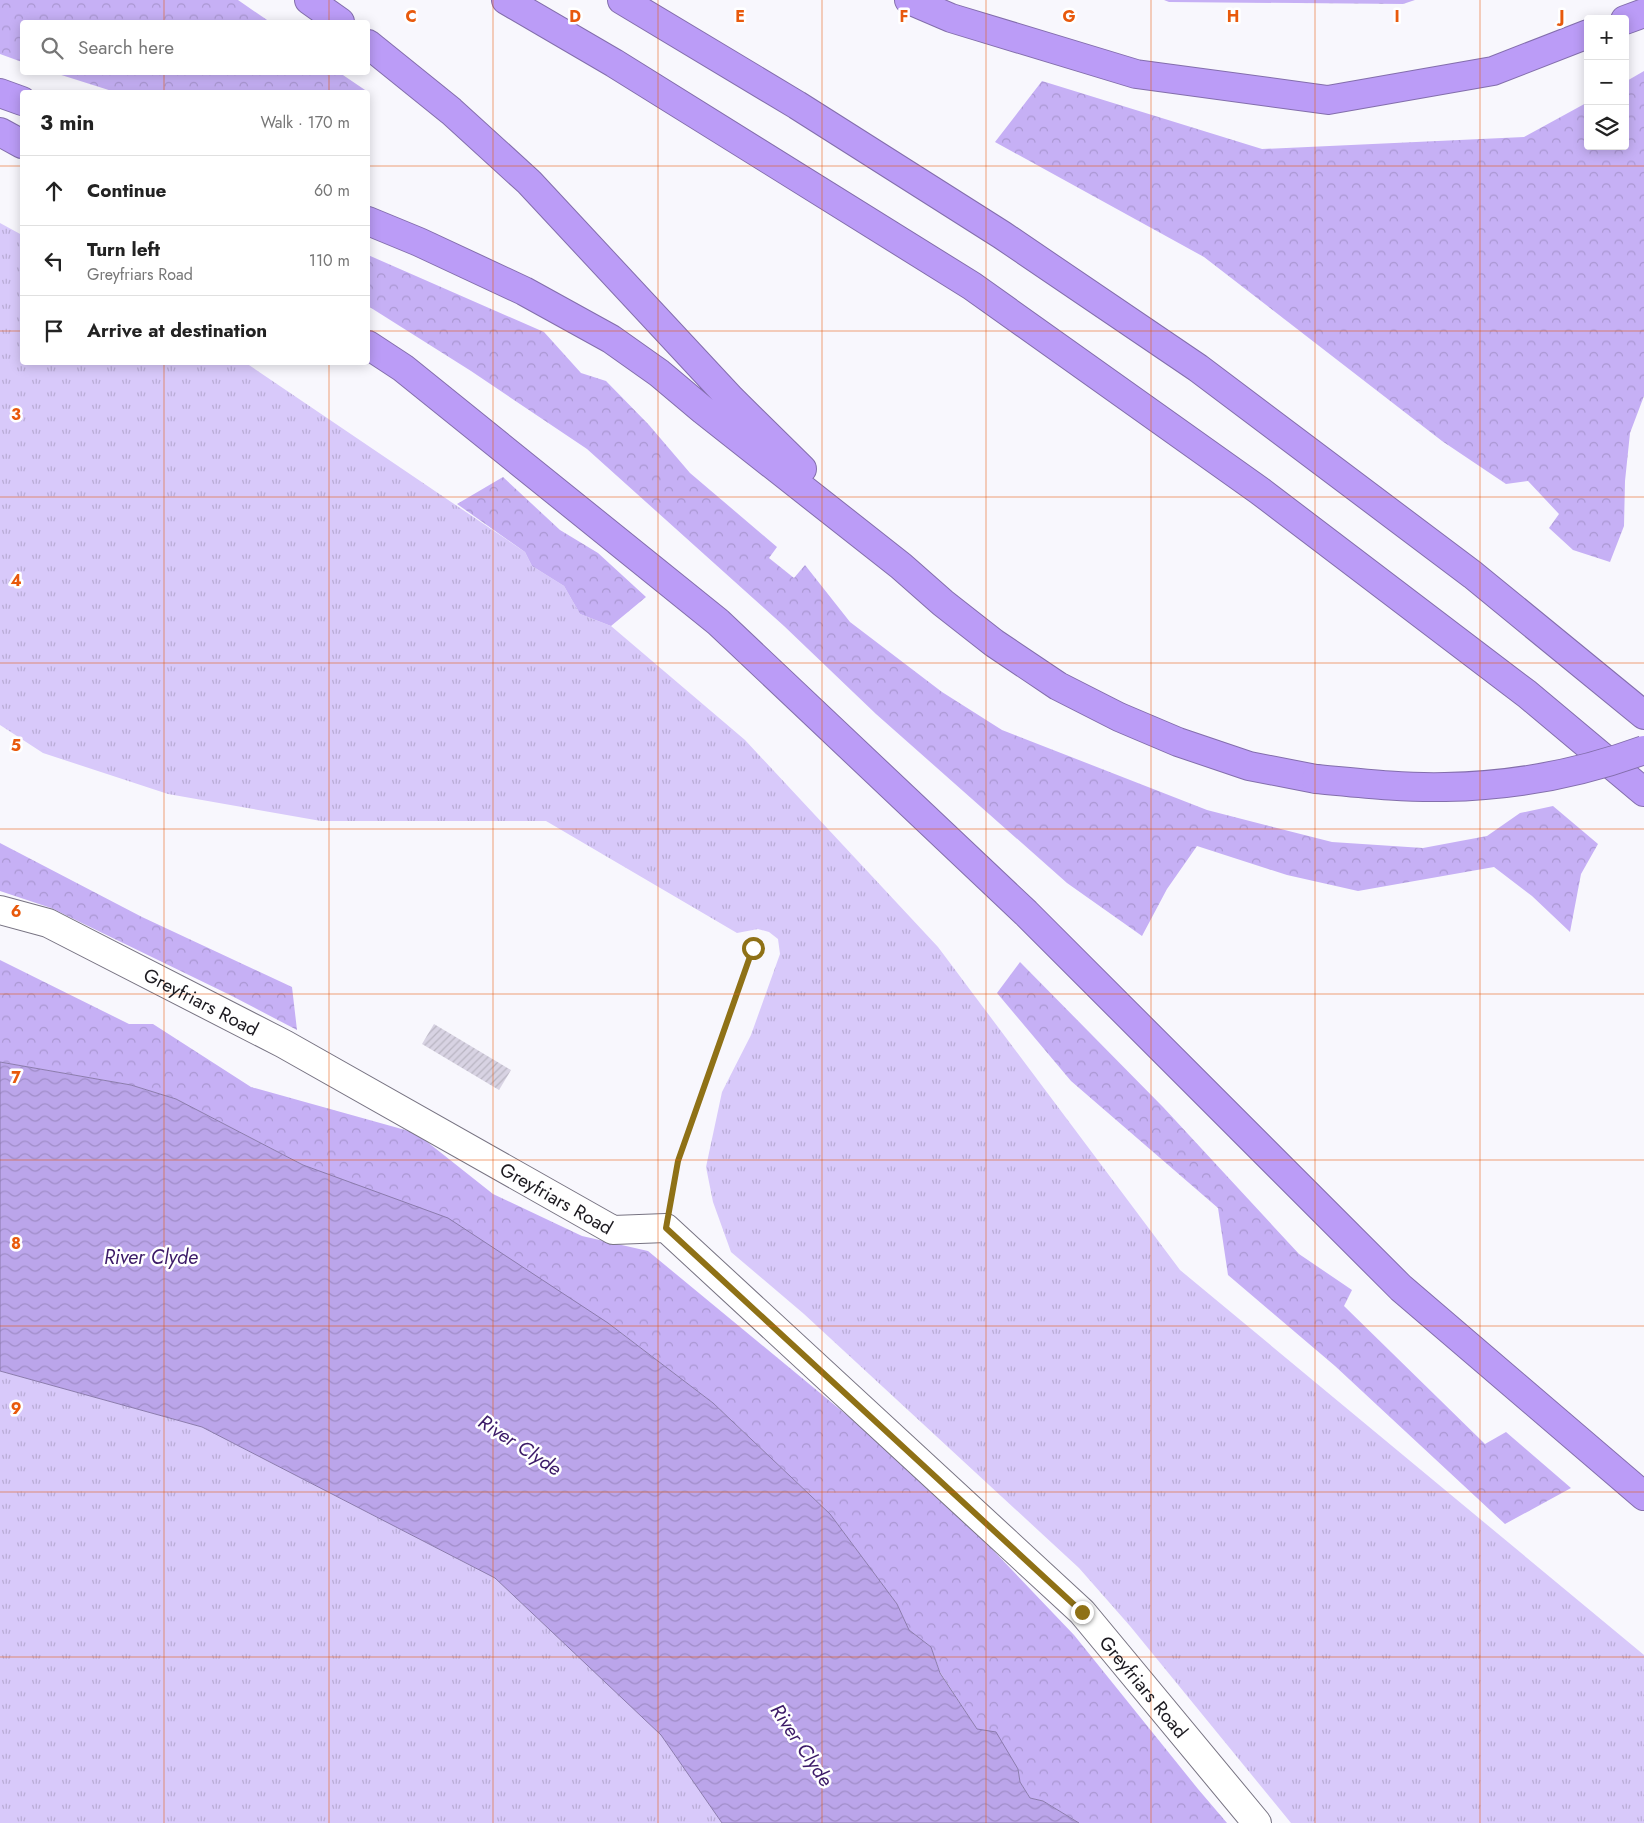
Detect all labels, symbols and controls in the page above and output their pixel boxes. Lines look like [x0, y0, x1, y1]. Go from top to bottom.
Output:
text: C [405, 5, 417, 28]
text: D [569, 5, 581, 28]
text: E [735, 5, 745, 28]
text: F [900, 5, 908, 28]
text: G [1062, 5, 1076, 28]
text: H [1227, 5, 1239, 28]
text: I [1394, 5, 1400, 28]
text: J [1556, 5, 1565, 28]
map controls [1584, 15, 1629, 150]
button: + [1584, 15, 1629, 60]
search box [20, 20, 370, 75]
icon: search [38, 34, 66, 62]
text: Search here [78, 34, 174, 61]
button: − [1584, 60, 1629, 105]
button: layers [1584, 105, 1629, 150]
text: 3 min [40, 108, 94, 138]
text: Walk · 170 m [260, 111, 350, 134]
icon: ahead [40, 177, 68, 205]
text: Continue [87, 177, 166, 204]
text: 60 m [314, 179, 350, 202]
text: Turn left [87, 236, 160, 263]
icon: left [40, 247, 68, 275]
text: 110 m [309, 249, 350, 272]
text: Greyfriars Road [87, 263, 193, 286]
icon: arrive [40, 317, 68, 345]
text: Arrive at destination [87, 317, 267, 344]
text: 3 [11, 403, 21, 426]
text: 4 [10, 569, 22, 592]
text: 5 [11, 734, 21, 757]
text: 6 [11, 900, 21, 923]
route start [742, 937, 765, 960]
street label: Greyfriars Road [139, 961, 263, 1043]
text: 7 [11, 1066, 21, 1089]
street label: Greyfriars Road [495, 1156, 618, 1241]
text: 8 [11, 1232, 21, 1255]
water label: River Clyde [104, 1243, 198, 1272]
text: 9 [11, 1397, 21, 1420]
water label: River Clyde [472, 1408, 567, 1483]
route end [1071, 1601, 1094, 1624]
street label: Greyfriars Road [1093, 1630, 1194, 1744]
water label: River Clyde [763, 1698, 840, 1792]

